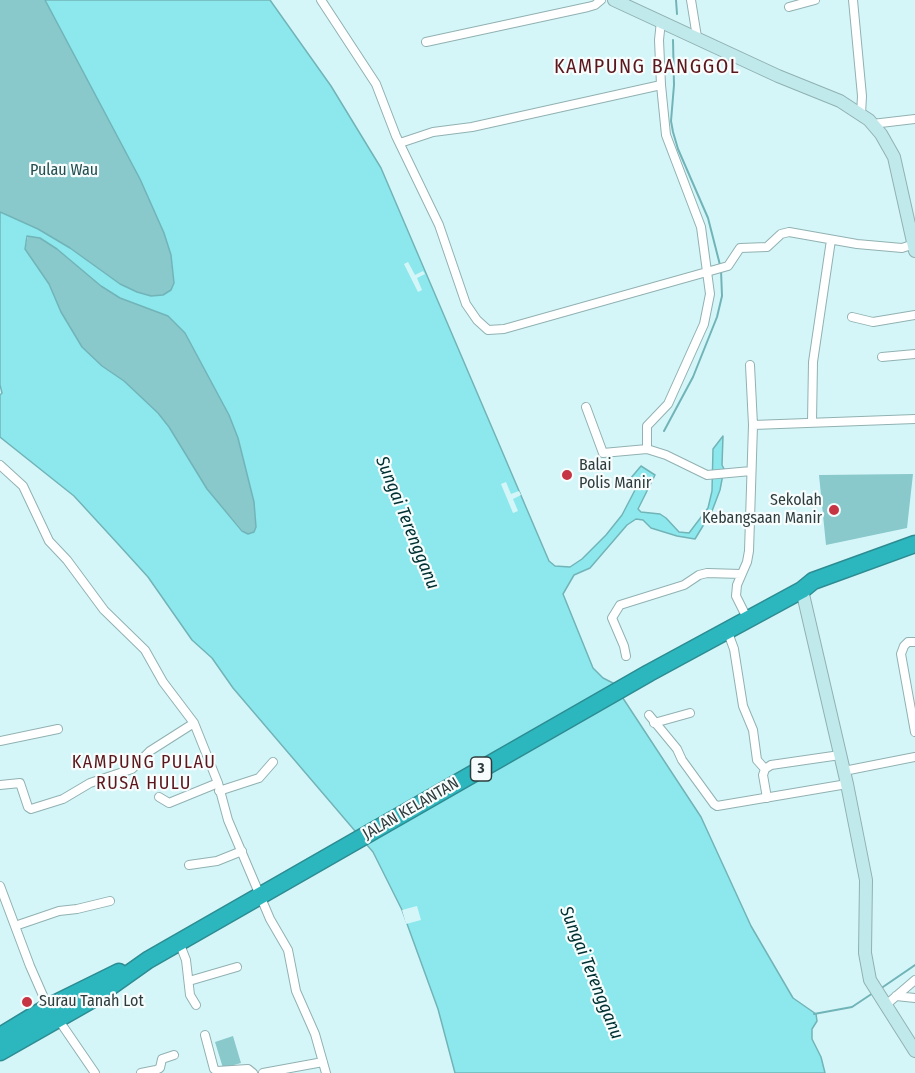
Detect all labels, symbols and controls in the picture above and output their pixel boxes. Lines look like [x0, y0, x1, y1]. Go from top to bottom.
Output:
district label: KAMPUNG BANGGOL [554, 55, 740, 79]
park label: Pulau Wau [30, 161, 98, 181]
water label: Sungai Terengganu [371, 453, 443, 593]
place label: Balai Polis Manir [579, 456, 651, 494]
marker: Balai Polis Manir [560, 468, 574, 482]
place label: Sekolah Kebangsaan Manir [702, 491, 822, 529]
marker: Sekolah Kebangsaan Manir [827, 503, 841, 517]
district label: KAMPUNG PULAU RUSA HULU [72, 752, 216, 795]
road number: 3 [470, 757, 492, 781]
street label: JALAN KELANTAN [360, 774, 462, 844]
water label: Sungai Terengganu [555, 903, 627, 1043]
place label: Surau Tanah Lot [39, 992, 144, 1012]
marker: Surau Tanah Lot [20, 995, 34, 1009]

